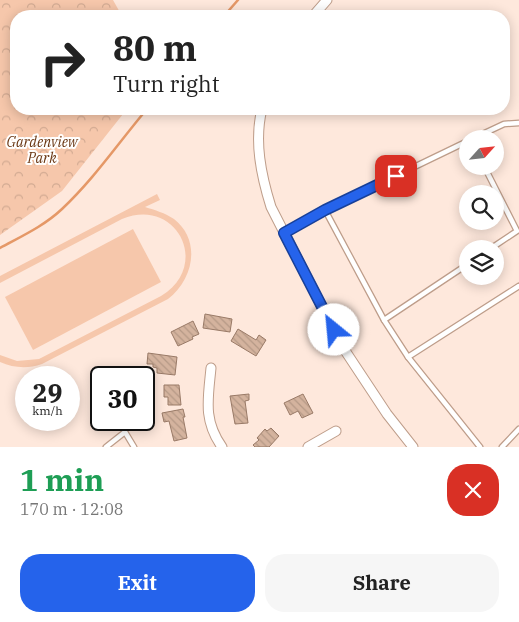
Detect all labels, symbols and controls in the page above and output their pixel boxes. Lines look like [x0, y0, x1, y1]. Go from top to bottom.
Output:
text: 80 m [113, 25, 197, 71]
icon: right [30, 30, 95, 95]
text: Turn right [113, 69, 220, 98]
north arrow [459, 130, 504, 175]
map controls [459, 130, 504, 285]
park label: Gardenview Park [6, 133, 79, 167]
pin [375, 155, 417, 197]
icon: arrive [382, 162, 410, 190]
button: search [459, 185, 504, 230]
button: layers [459, 240, 504, 285]
position arrow [307, 303, 359, 355]
speed limit sign: 30 [90, 366, 155, 431]
text: 29 [32, 376, 63, 409]
text: km/h [32, 403, 63, 418]
text: 1 min [20, 460, 104, 499]
button: close [447, 464, 499, 516]
text: 170 m · 12:08 [20, 499, 123, 519]
button: Exit [20, 554, 255, 612]
button: Share [265, 554, 499, 612]

